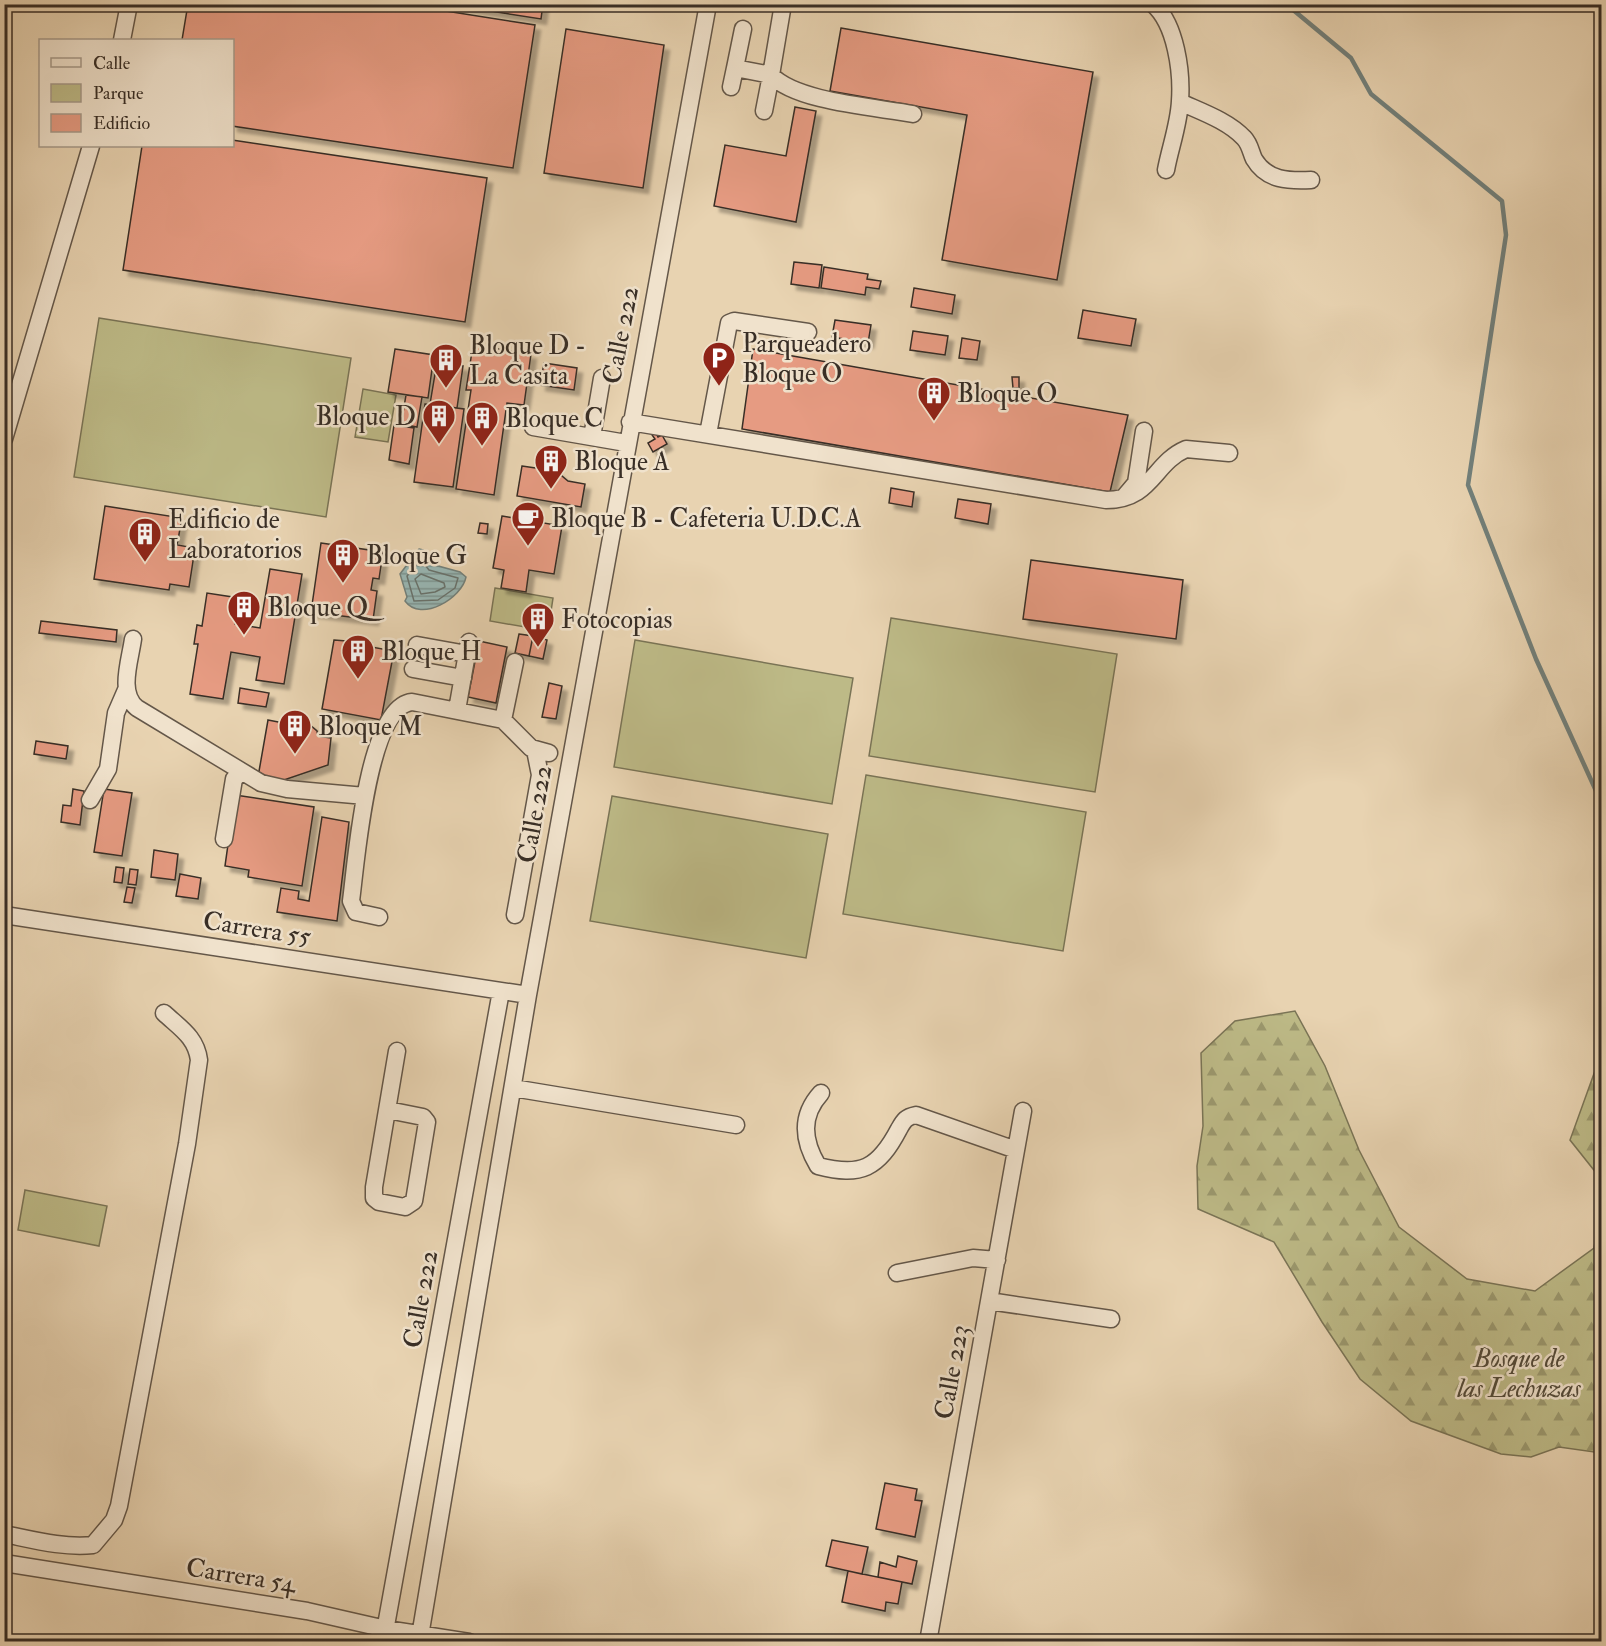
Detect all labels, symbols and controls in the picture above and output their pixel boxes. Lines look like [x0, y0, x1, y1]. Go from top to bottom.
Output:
legend [39, 39, 234, 147]
text: Calle [93, 52, 131, 75]
text: Parque [93, 82, 144, 105]
text: Edificio [93, 112, 150, 135]
street label: Calle 222 [596, 284, 646, 387]
place label: Parqueadero Bloque O [742, 328, 871, 390]
place label: Bloque D - La Casita [469, 330, 586, 392]
parking icon: Parqueadero Bloque O [701, 340, 737, 387]
building icon: Bloque D - La Casita [428, 342, 464, 389]
building icon: Bloque O [916, 375, 952, 422]
place label: Bloque O [957, 378, 1058, 410]
building icon: Bloque D [421, 398, 457, 445]
building icon: Bloque C [464, 400, 500, 447]
place label: Bloque D [315, 401, 416, 433]
place label: Bloque C [505, 403, 603, 435]
building icon: Bloque A [533, 443, 569, 490]
place label: Bloque A [574, 446, 670, 478]
cafe icon: Bloque B - Cafeteria U.D.C.A [510, 500, 546, 547]
place label: Bloque B - Cafeteria U.D.C.A [551, 503, 862, 535]
place label: Edificio de Laboratorios [168, 504, 302, 566]
building icon: Edificio de Laboratorios [127, 516, 163, 563]
building icon: Bloque G [325, 537, 361, 584]
place label: Bloque G [366, 540, 467, 572]
building icon: Bloque Q [226, 589, 262, 636]
place label: Bloque Q [267, 592, 384, 624]
building icon: Fotocopias [520, 601, 556, 648]
place label: Fotocopias [561, 604, 673, 637]
building icon: Bloque H [340, 633, 376, 680]
place label: Bloque H [381, 636, 482, 668]
building icon: Bloque M [277, 708, 313, 755]
place label: Bloque M [318, 711, 423, 743]
street label: Calle 222 [511, 763, 559, 866]
street label: Carrera 55 [201, 905, 313, 953]
street label: Calle 222 [397, 1248, 445, 1351]
street label: Calle 223 [928, 1322, 976, 1422]
park label: Bosque de las Lechuzas [1456, 1343, 1581, 1405]
street label: Carrera 54 [184, 1552, 299, 1601]

